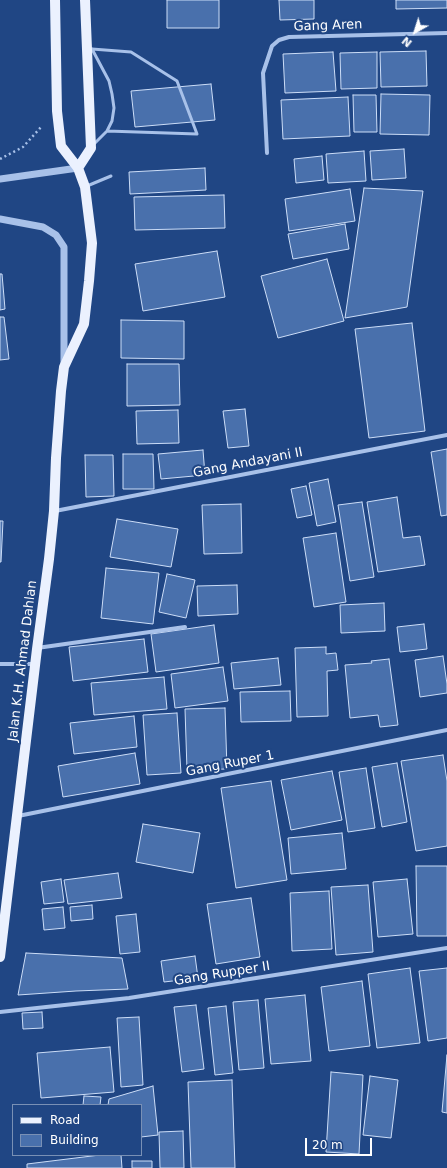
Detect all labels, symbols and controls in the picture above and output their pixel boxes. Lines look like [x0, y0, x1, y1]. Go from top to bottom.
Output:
north arrow [395, 12, 435, 52]
street label: Gang Aren [293, 17, 363, 35]
text: N [399, 34, 415, 50]
street label: Gang Andayani II [192, 445, 304, 481]
street label: Jalan K.H. Ahmad Dahlan [5, 579, 41, 743]
street label: Gang Ruper 1 [185, 748, 275, 780]
street label: Gang Rupper II [173, 959, 271, 989]
legend [12, 1104, 142, 1156]
text: Road [50, 1113, 80, 1127]
scale bar [307, 1130, 374, 1156]
text: Building [50, 1133, 99, 1147]
text: 20 m [312, 1138, 343, 1152]

